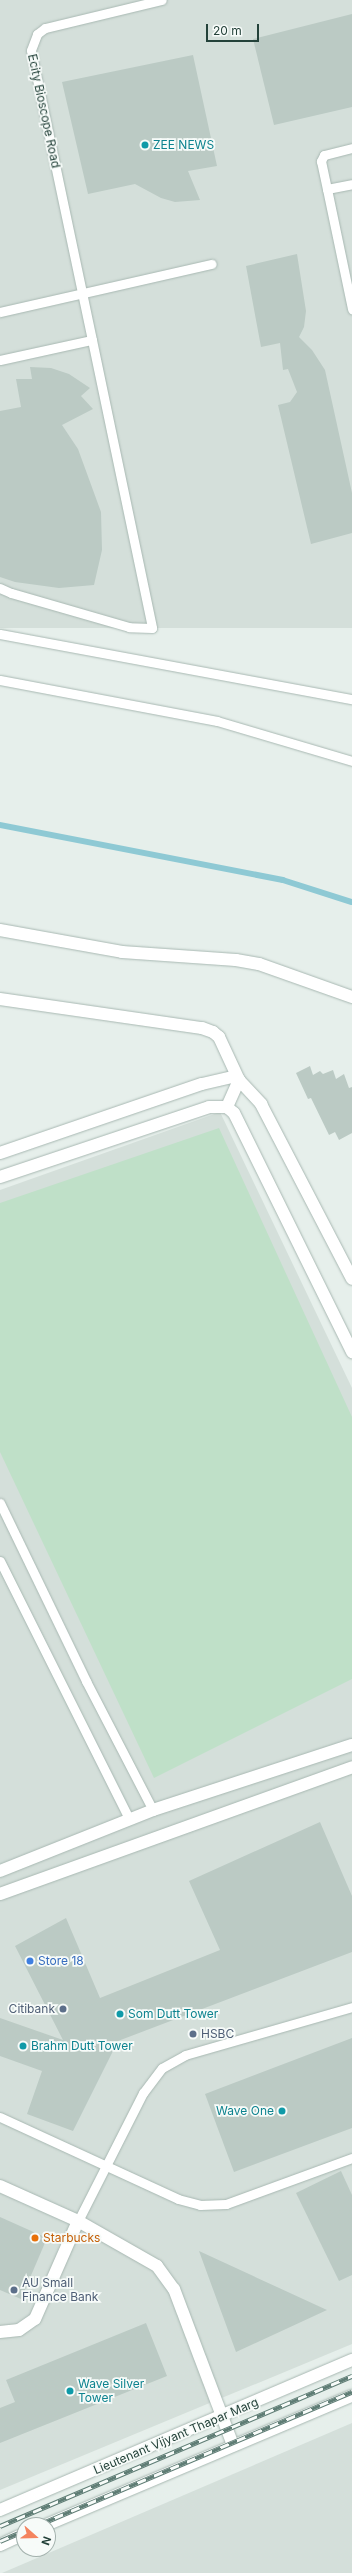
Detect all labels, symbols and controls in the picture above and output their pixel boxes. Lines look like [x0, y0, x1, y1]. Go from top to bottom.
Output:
scale bar [208, 16, 261, 42]
text: 20 m [213, 23, 242, 38]
street label: Ecity Bioscope Road [25, 53, 63, 169]
place label: ZEE NEWS [153, 138, 214, 152]
marker: ZEE NEWS [140, 140, 150, 150]
place label: Store 18 [38, 1954, 84, 1968]
marker: Store 18 [25, 1956, 35, 1966]
place label: Citibank [9, 2002, 55, 2016]
marker: Citibank [58, 2004, 68, 2014]
place label: Som Dutt Tower [128, 2007, 218, 2021]
marker: Som Dutt Tower [115, 2009, 125, 2019]
place label: HSBC [201, 2027, 234, 2041]
marker: HSBC [188, 2029, 198, 2039]
place label: Brahm Dutt Tower [31, 2039, 133, 2053]
marker: Brahm Dutt Tower [18, 2041, 28, 2051]
place label: Wave One [216, 2104, 274, 2118]
marker: Wave One [277, 2106, 287, 2116]
place label: Starbucks [43, 2231, 100, 2245]
marker: Starbucks [30, 2233, 40, 2243]
place label: AU Small Finance Bank [22, 2276, 98, 2304]
marker: AU Small Finance Bank [9, 2285, 19, 2295]
place label: Wave Silver Tower [78, 2377, 144, 2405]
marker: Wave Silver Tower [65, 2386, 75, 2396]
street label: Lieutenant Vijyant Thapar Marg [91, 2395, 261, 2477]
north arrow [16, 2517, 56, 2557]
text: N [38, 2534, 54, 2547]

